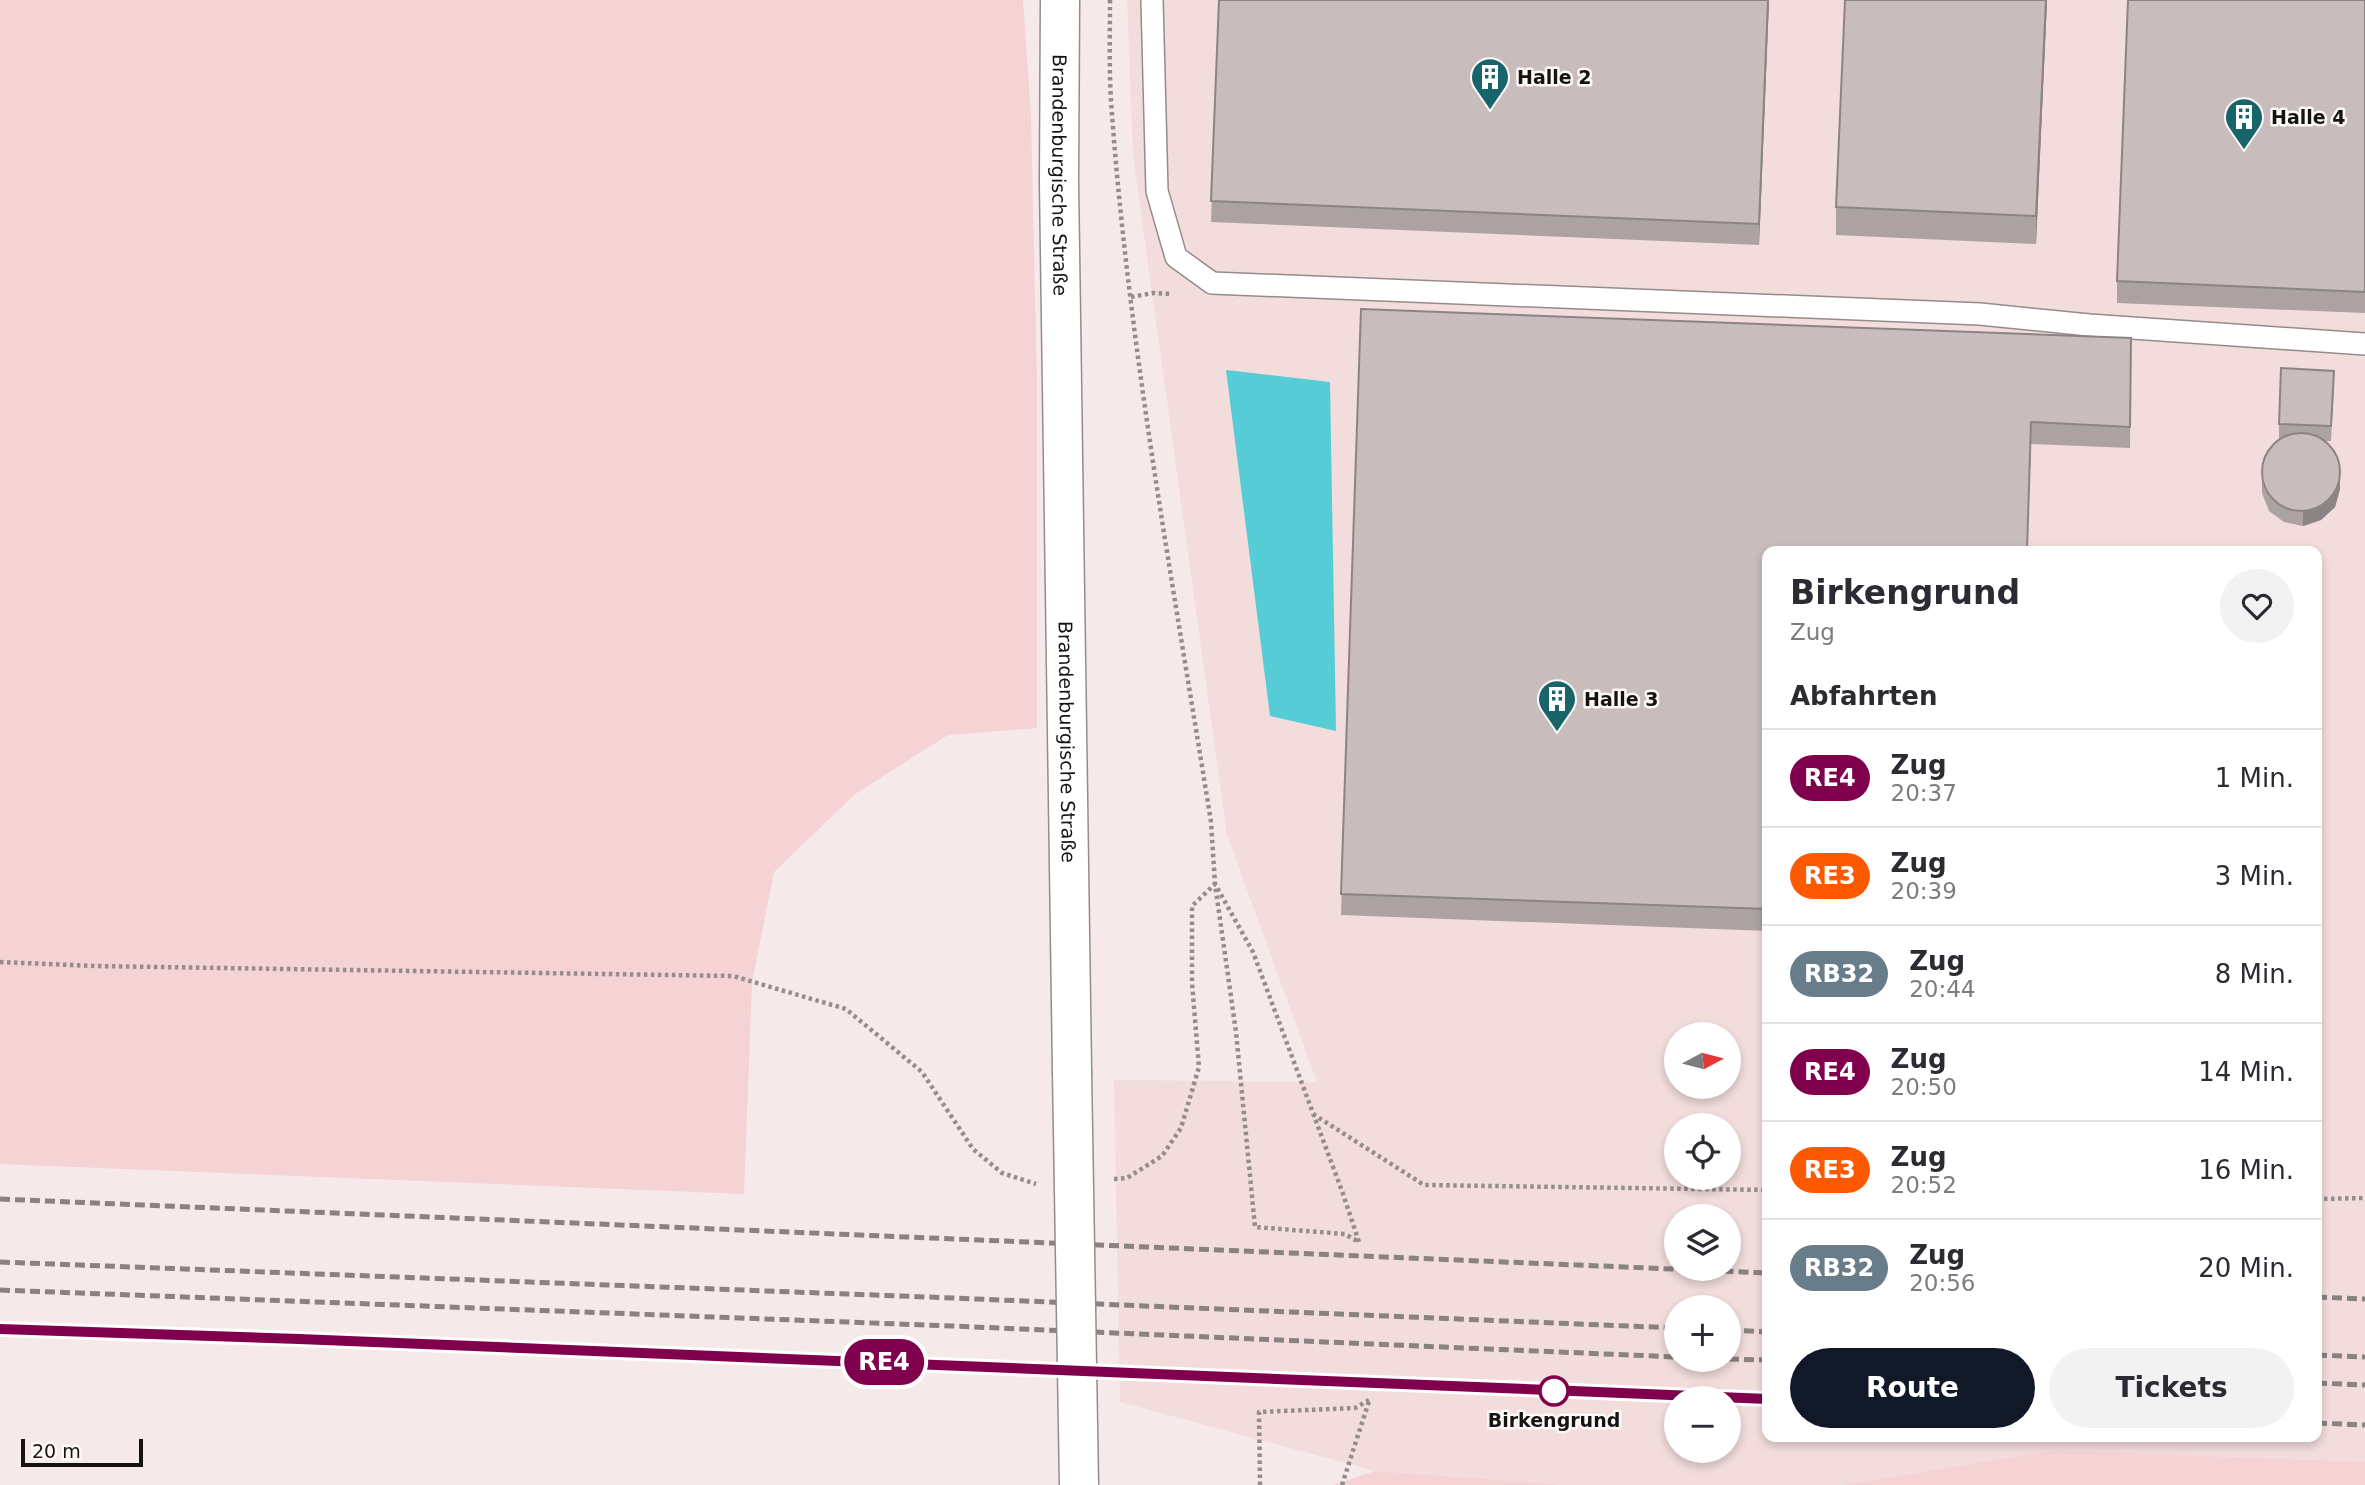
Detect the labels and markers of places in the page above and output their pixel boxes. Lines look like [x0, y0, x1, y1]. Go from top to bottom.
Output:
building icon: Halle 2 [1469, 56, 1511, 111]
place label: Halle 2 [1517, 66, 1591, 88]
building icon: Halle 4 [2223, 96, 2265, 151]
place label: Halle 4 [2271, 106, 2345, 128]
building icon: Halle 3 [1536, 678, 1578, 733]
place label: Halle 3 [1584, 688, 1658, 710]
marker: Birkengrund [1539, 1376, 1569, 1406]
place label: Birkengrund [1488, 1409, 1620, 1431]

